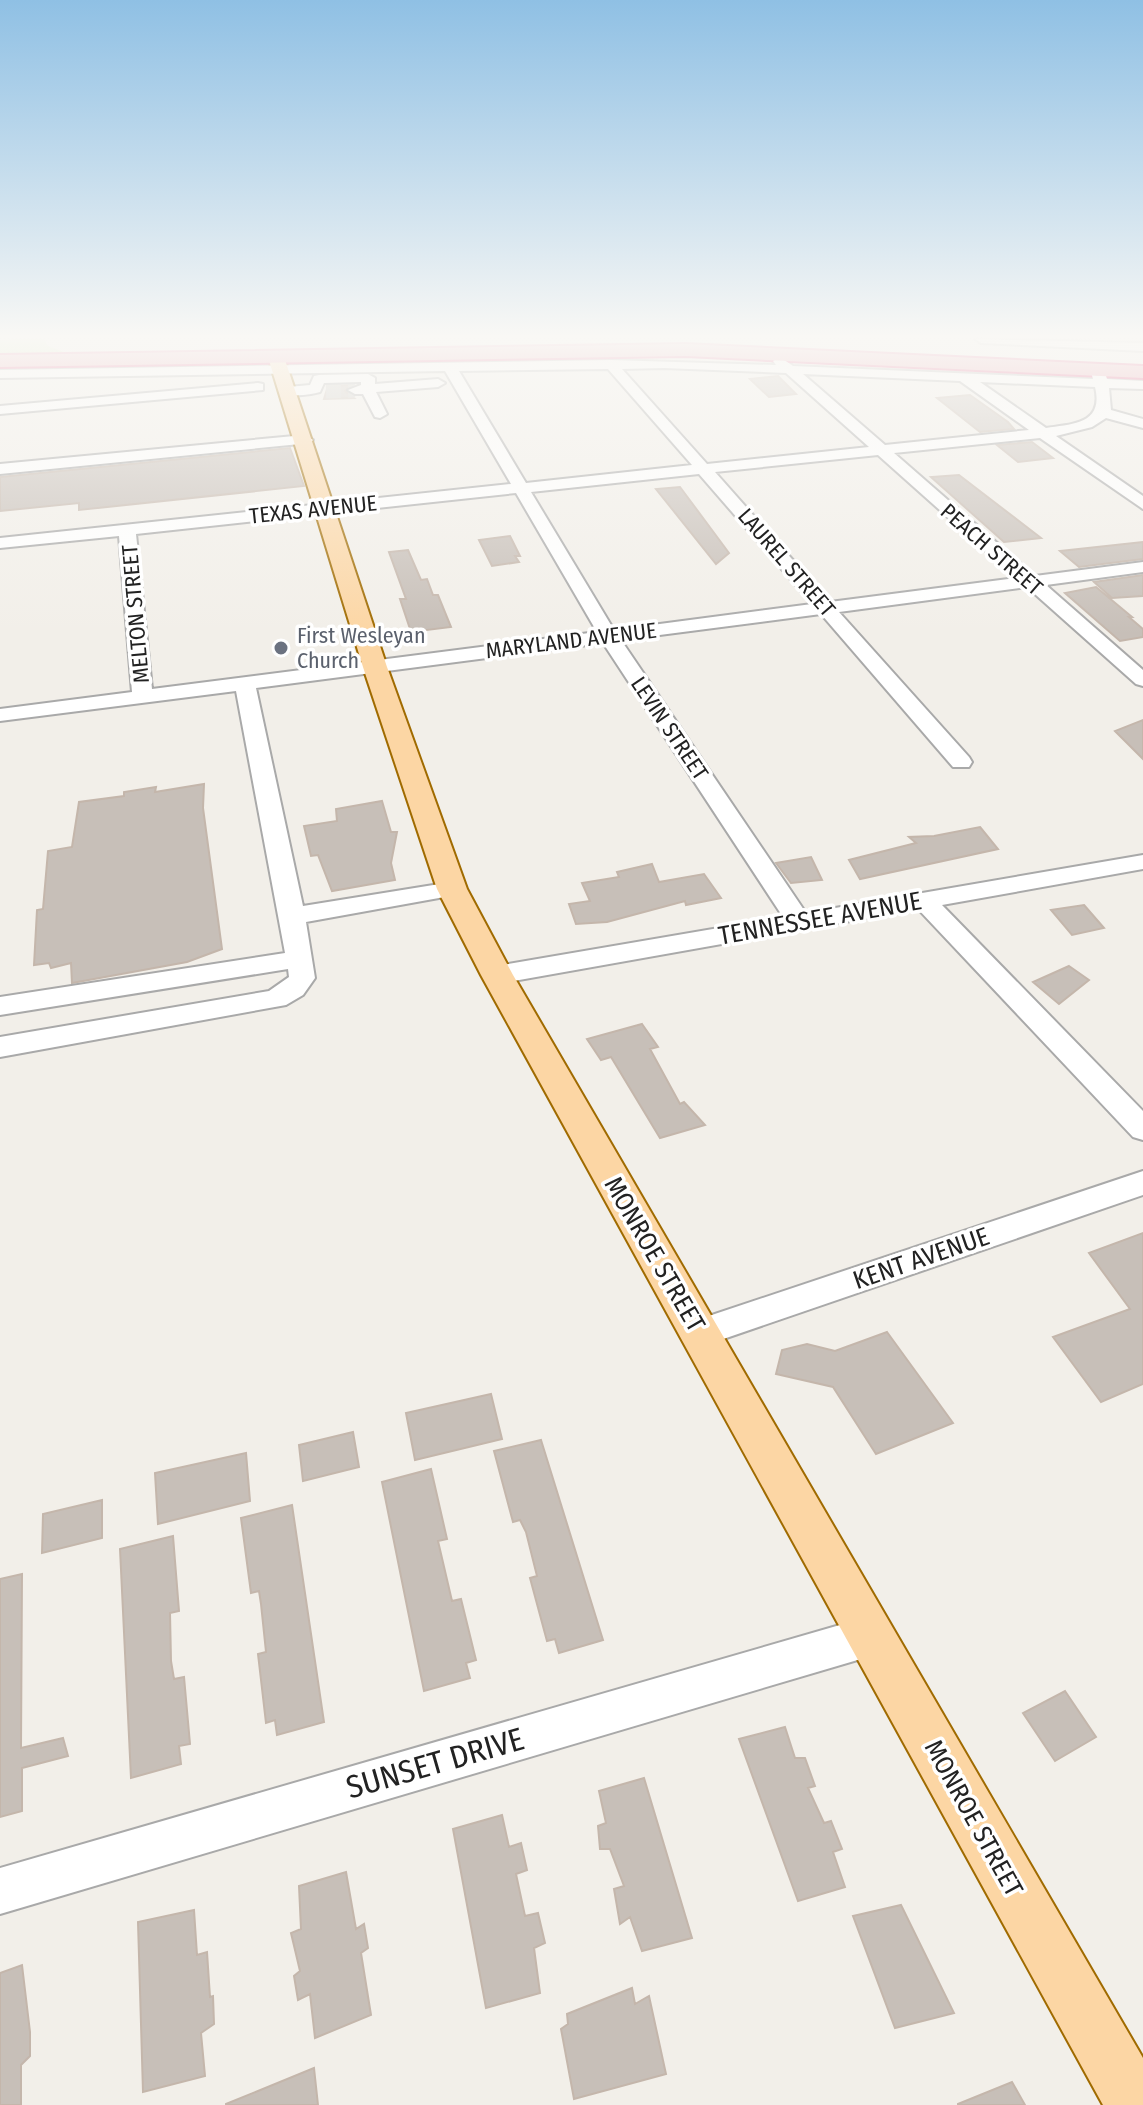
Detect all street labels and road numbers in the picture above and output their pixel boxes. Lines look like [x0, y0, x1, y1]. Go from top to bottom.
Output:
street label: TEXAS AVENUE [248, 489, 378, 530]
street label: PEACH STREET [935, 498, 1049, 602]
street label: LAUREL STREET [732, 503, 842, 623]
street label: MELTON STREET [116, 543, 155, 684]
street label: MARYLAND AVENUE [484, 617, 658, 664]
street label: LEVIN STREET [625, 671, 714, 786]
street label: TENNESSEE AVENUE [716, 885, 924, 952]
street label: MONROE STREET [598, 1171, 711, 1337]
street label: KENT AVENUE [849, 1221, 993, 1296]
street label: SUNSET DRIVE [342, 1720, 528, 1806]
street label: MONROE STREET [918, 1735, 1029, 1902]

